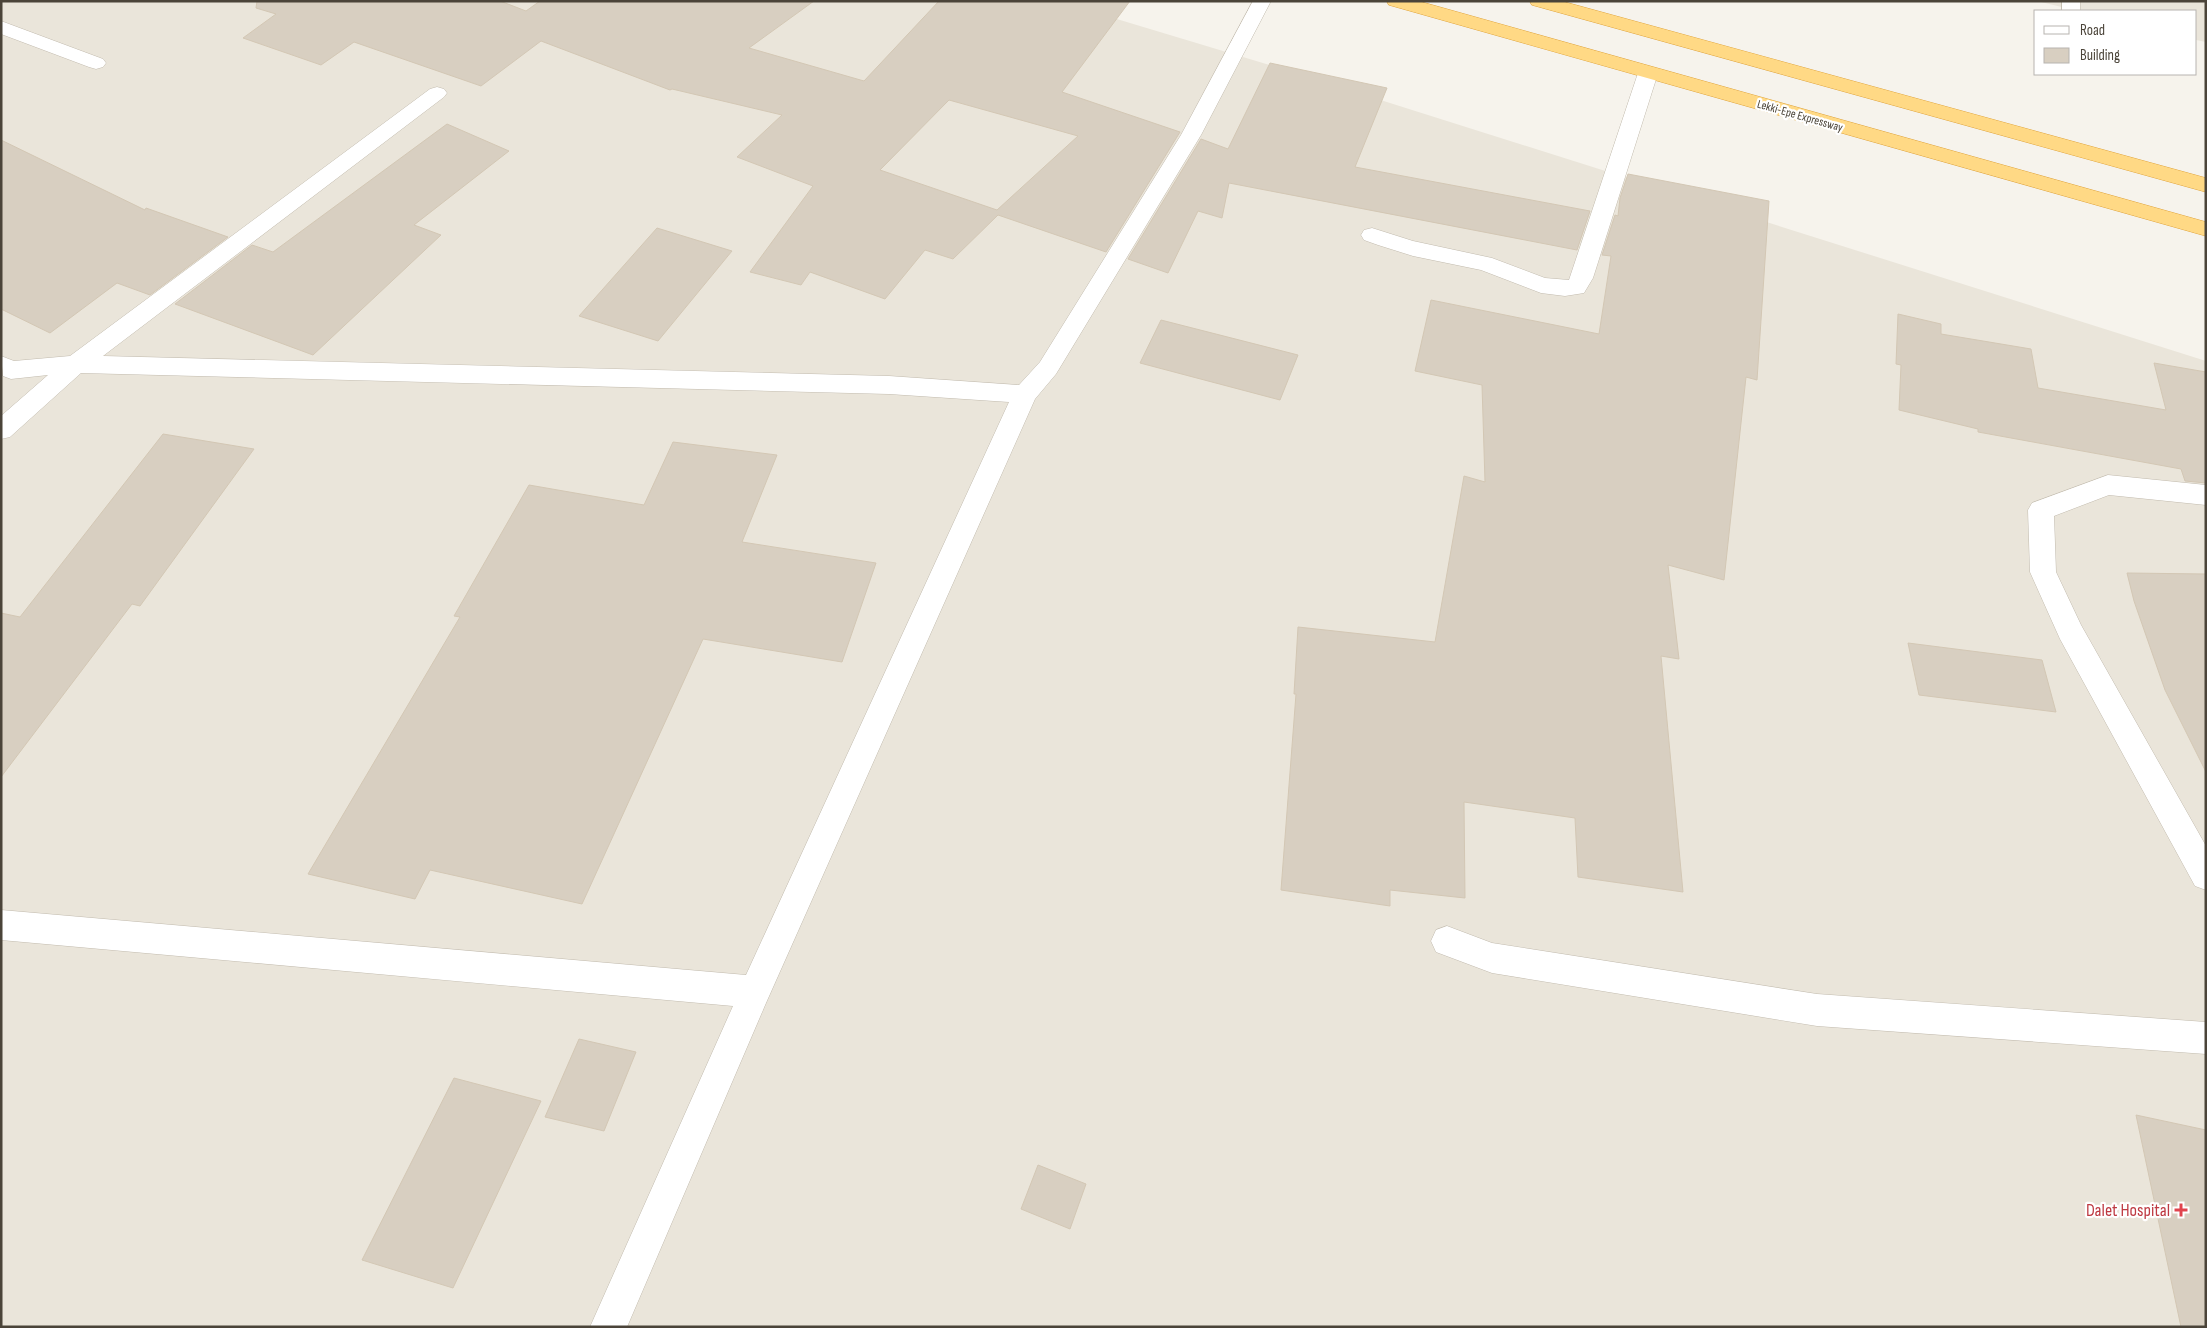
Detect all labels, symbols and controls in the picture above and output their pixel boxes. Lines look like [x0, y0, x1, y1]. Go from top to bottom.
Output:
legend [2034, 10, 2197, 75]
text: Road [2080, 21, 2105, 40]
text: Building [2080, 46, 2120, 65]
street label: Lekki-Epe Expressway [1755, 97, 1845, 135]
place label: Dalet Hospital [2086, 1200, 2170, 1221]
marker: Dalet Hospital [2174, 1203, 2188, 1217]

